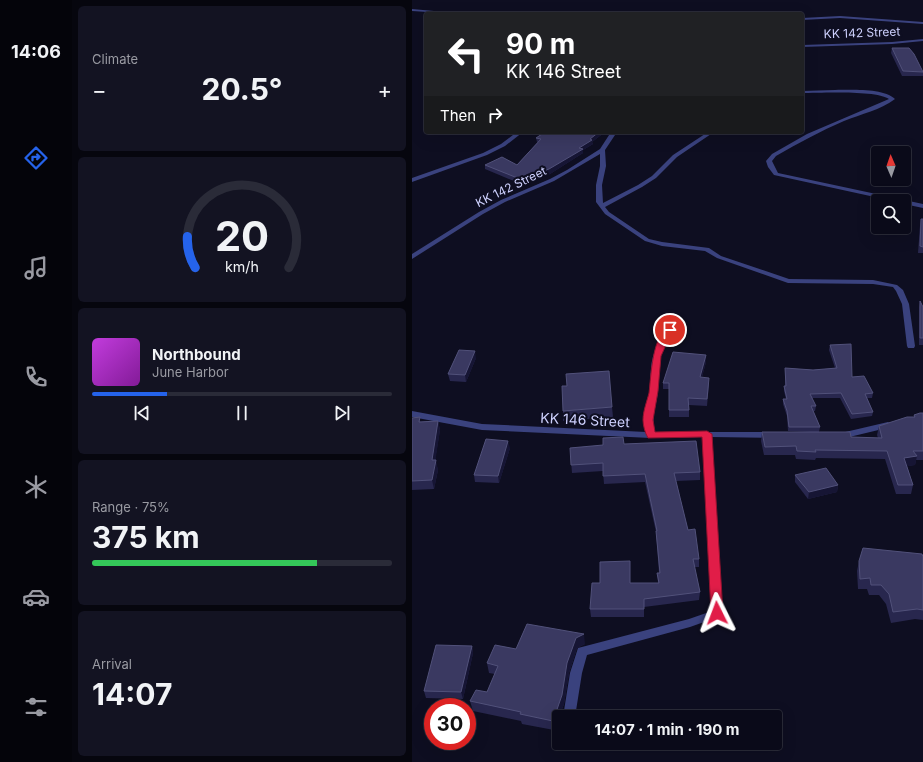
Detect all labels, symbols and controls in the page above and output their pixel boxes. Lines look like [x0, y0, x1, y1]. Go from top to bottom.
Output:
street label: KK 142 Street [823, 24, 901, 41]
text: 90 m [506, 27, 575, 61]
icon: left [440, 28, 492, 80]
text: 14:06 [11, 41, 61, 62]
text: Climate [92, 51, 138, 67]
text: KK 146 Street [506, 61, 621, 82]
text: 20.5° [202, 71, 282, 107]
text: − [92, 77, 107, 103]
text: + [377, 77, 392, 103]
icon: right [484, 104, 506, 126]
text: Then [440, 106, 476, 125]
icon: directions [22, 144, 50, 172]
north arrow [871, 146, 911, 186]
map controls [871, 146, 911, 234]
street label: KK 142 Street [473, 163, 549, 210]
button: search [871, 194, 911, 234]
text: 20 [215, 211, 269, 261]
icon: music [22, 254, 50, 282]
text: km/h [225, 257, 259, 274]
pin [653, 313, 687, 347]
icon: arrive [659, 319, 681, 341]
text: Northbound [152, 345, 241, 364]
icon: phone [22, 363, 50, 391]
text: June Harbor [152, 364, 229, 380]
icon: previous [131, 402, 153, 424]
icon: pause [231, 402, 253, 424]
icon: next [331, 402, 353, 424]
street label: KK 146 Street [540, 409, 631, 430]
icon: climate [22, 473, 50, 501]
text: Range · 75% [92, 499, 170, 515]
text: 375 km [92, 519, 200, 555]
icon: car [22, 583, 50, 611]
position arrow [696, 592, 738, 634]
text: Arrival [92, 656, 132, 672]
text: 14:07 [92, 676, 172, 712]
icon: filters [22, 693, 50, 721]
speed limit sign: 30 [424, 698, 476, 750]
text: 14:07 · 1 min · 190 m [594, 720, 740, 739]

